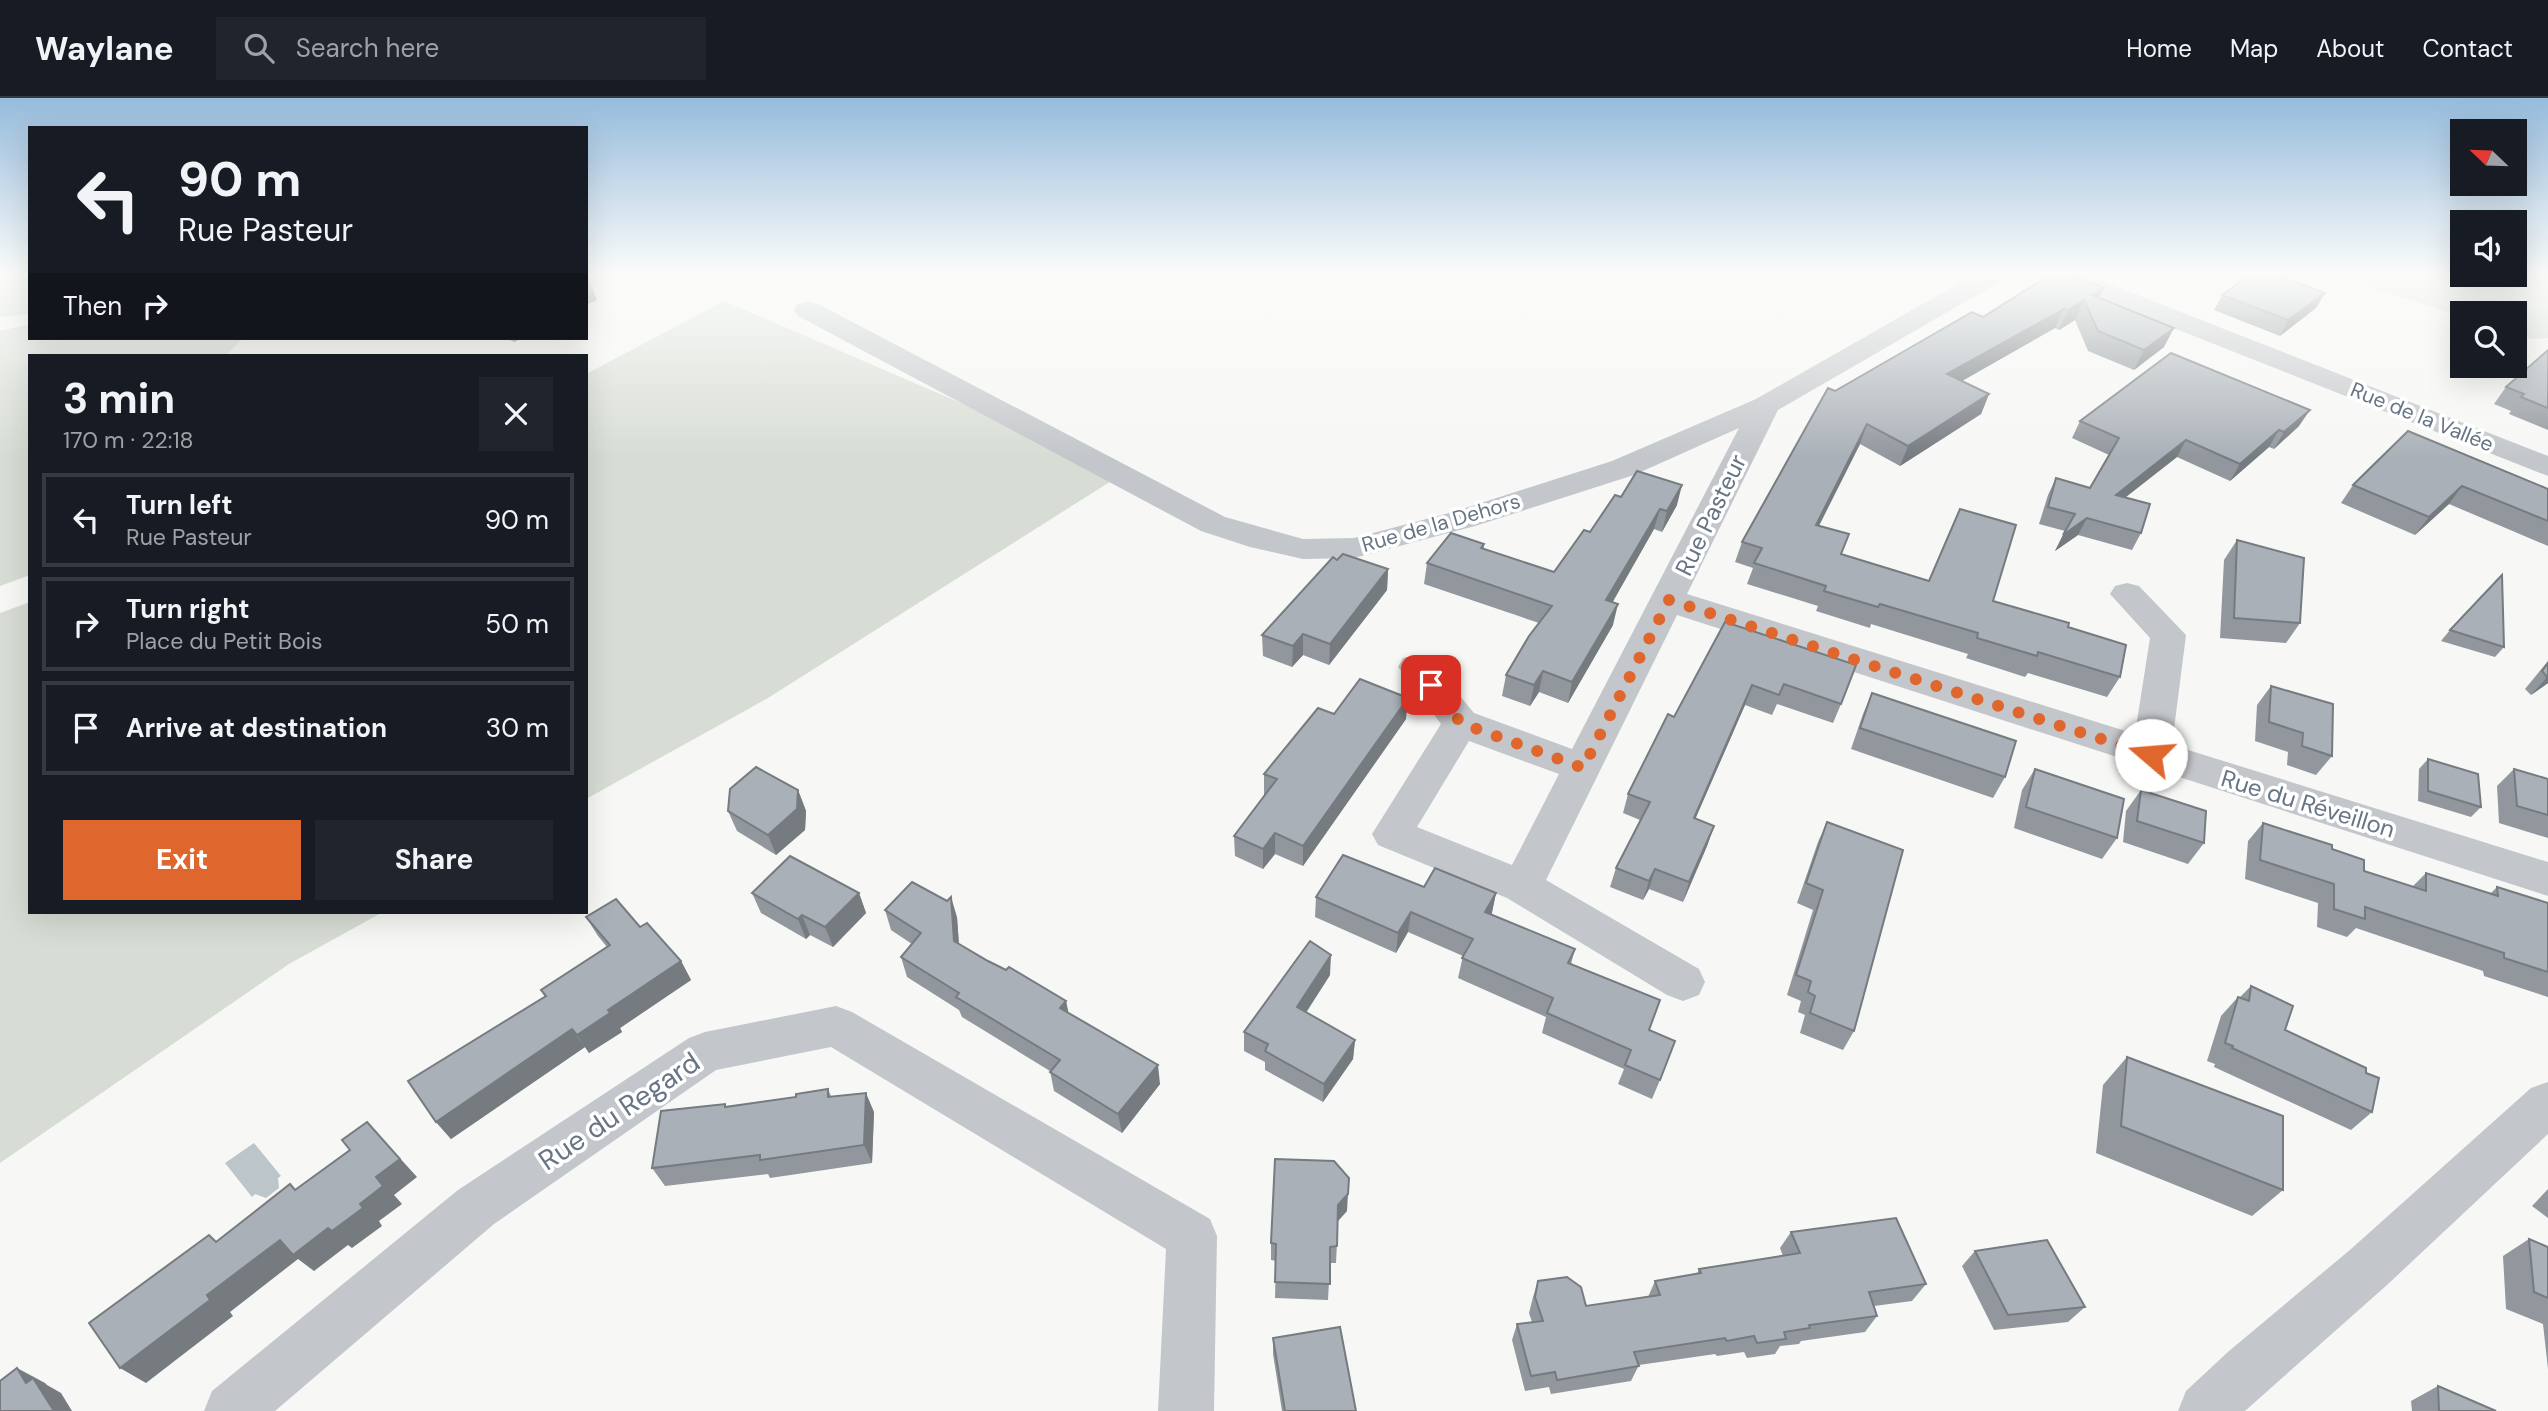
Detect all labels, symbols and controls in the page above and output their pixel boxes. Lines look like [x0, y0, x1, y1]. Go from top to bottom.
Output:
search box [216, 17, 706, 80]
text: Waylane [35, 27, 174, 70]
icon: search [240, 29, 278, 67]
text: Search here [296, 31, 439, 65]
text: Home [2126, 33, 2192, 64]
text: Map [2230, 33, 2278, 64]
text: About [2316, 33, 2385, 64]
text: Contact [2423, 33, 2513, 64]
north arrow [2450, 119, 2527, 196]
map controls [2450, 119, 2527, 378]
text: 90 m [178, 147, 301, 211]
icon: left [63, 154, 154, 245]
text: Rue Pasteur [178, 209, 353, 251]
button: sound [2450, 210, 2527, 287]
icon: right [136, 287, 174, 325]
text: Then [63, 289, 122, 323]
button: search [2450, 301, 2527, 378]
text: 3 min [63, 371, 175, 426]
street label: Rue de la Vallée [2346, 376, 2498, 458]
button: close [479, 377, 553, 451]
text: 170 m · 22:18 [63, 425, 194, 455]
street label: Rue Pasteur [1668, 449, 1753, 581]
street label: Rue de la Dehors [1358, 487, 1524, 559]
text: Turn left [126, 488, 233, 522]
icon: left [67, 501, 105, 539]
text: 90 m [485, 503, 549, 537]
text: Rue Pasteur [126, 522, 252, 552]
text: Turn right [126, 592, 250, 626]
icon: right [67, 605, 105, 643]
text: 50 m [485, 607, 549, 641]
text: Place du Petit Bois [126, 626, 323, 656]
pin [1401, 655, 1461, 715]
icon: arrive [1412, 666, 1450, 704]
icon: arrive [67, 709, 105, 747]
text: Arrive at destination [126, 711, 387, 745]
text: 30 m [486, 711, 549, 745]
position arrow [2114, 718, 2188, 792]
street label: Rue du Réveillon [2218, 762, 2399, 845]
button: Exit [63, 820, 301, 900]
button: Share [315, 820, 553, 900]
street label: Rue du Regard [531, 1044, 707, 1179]

